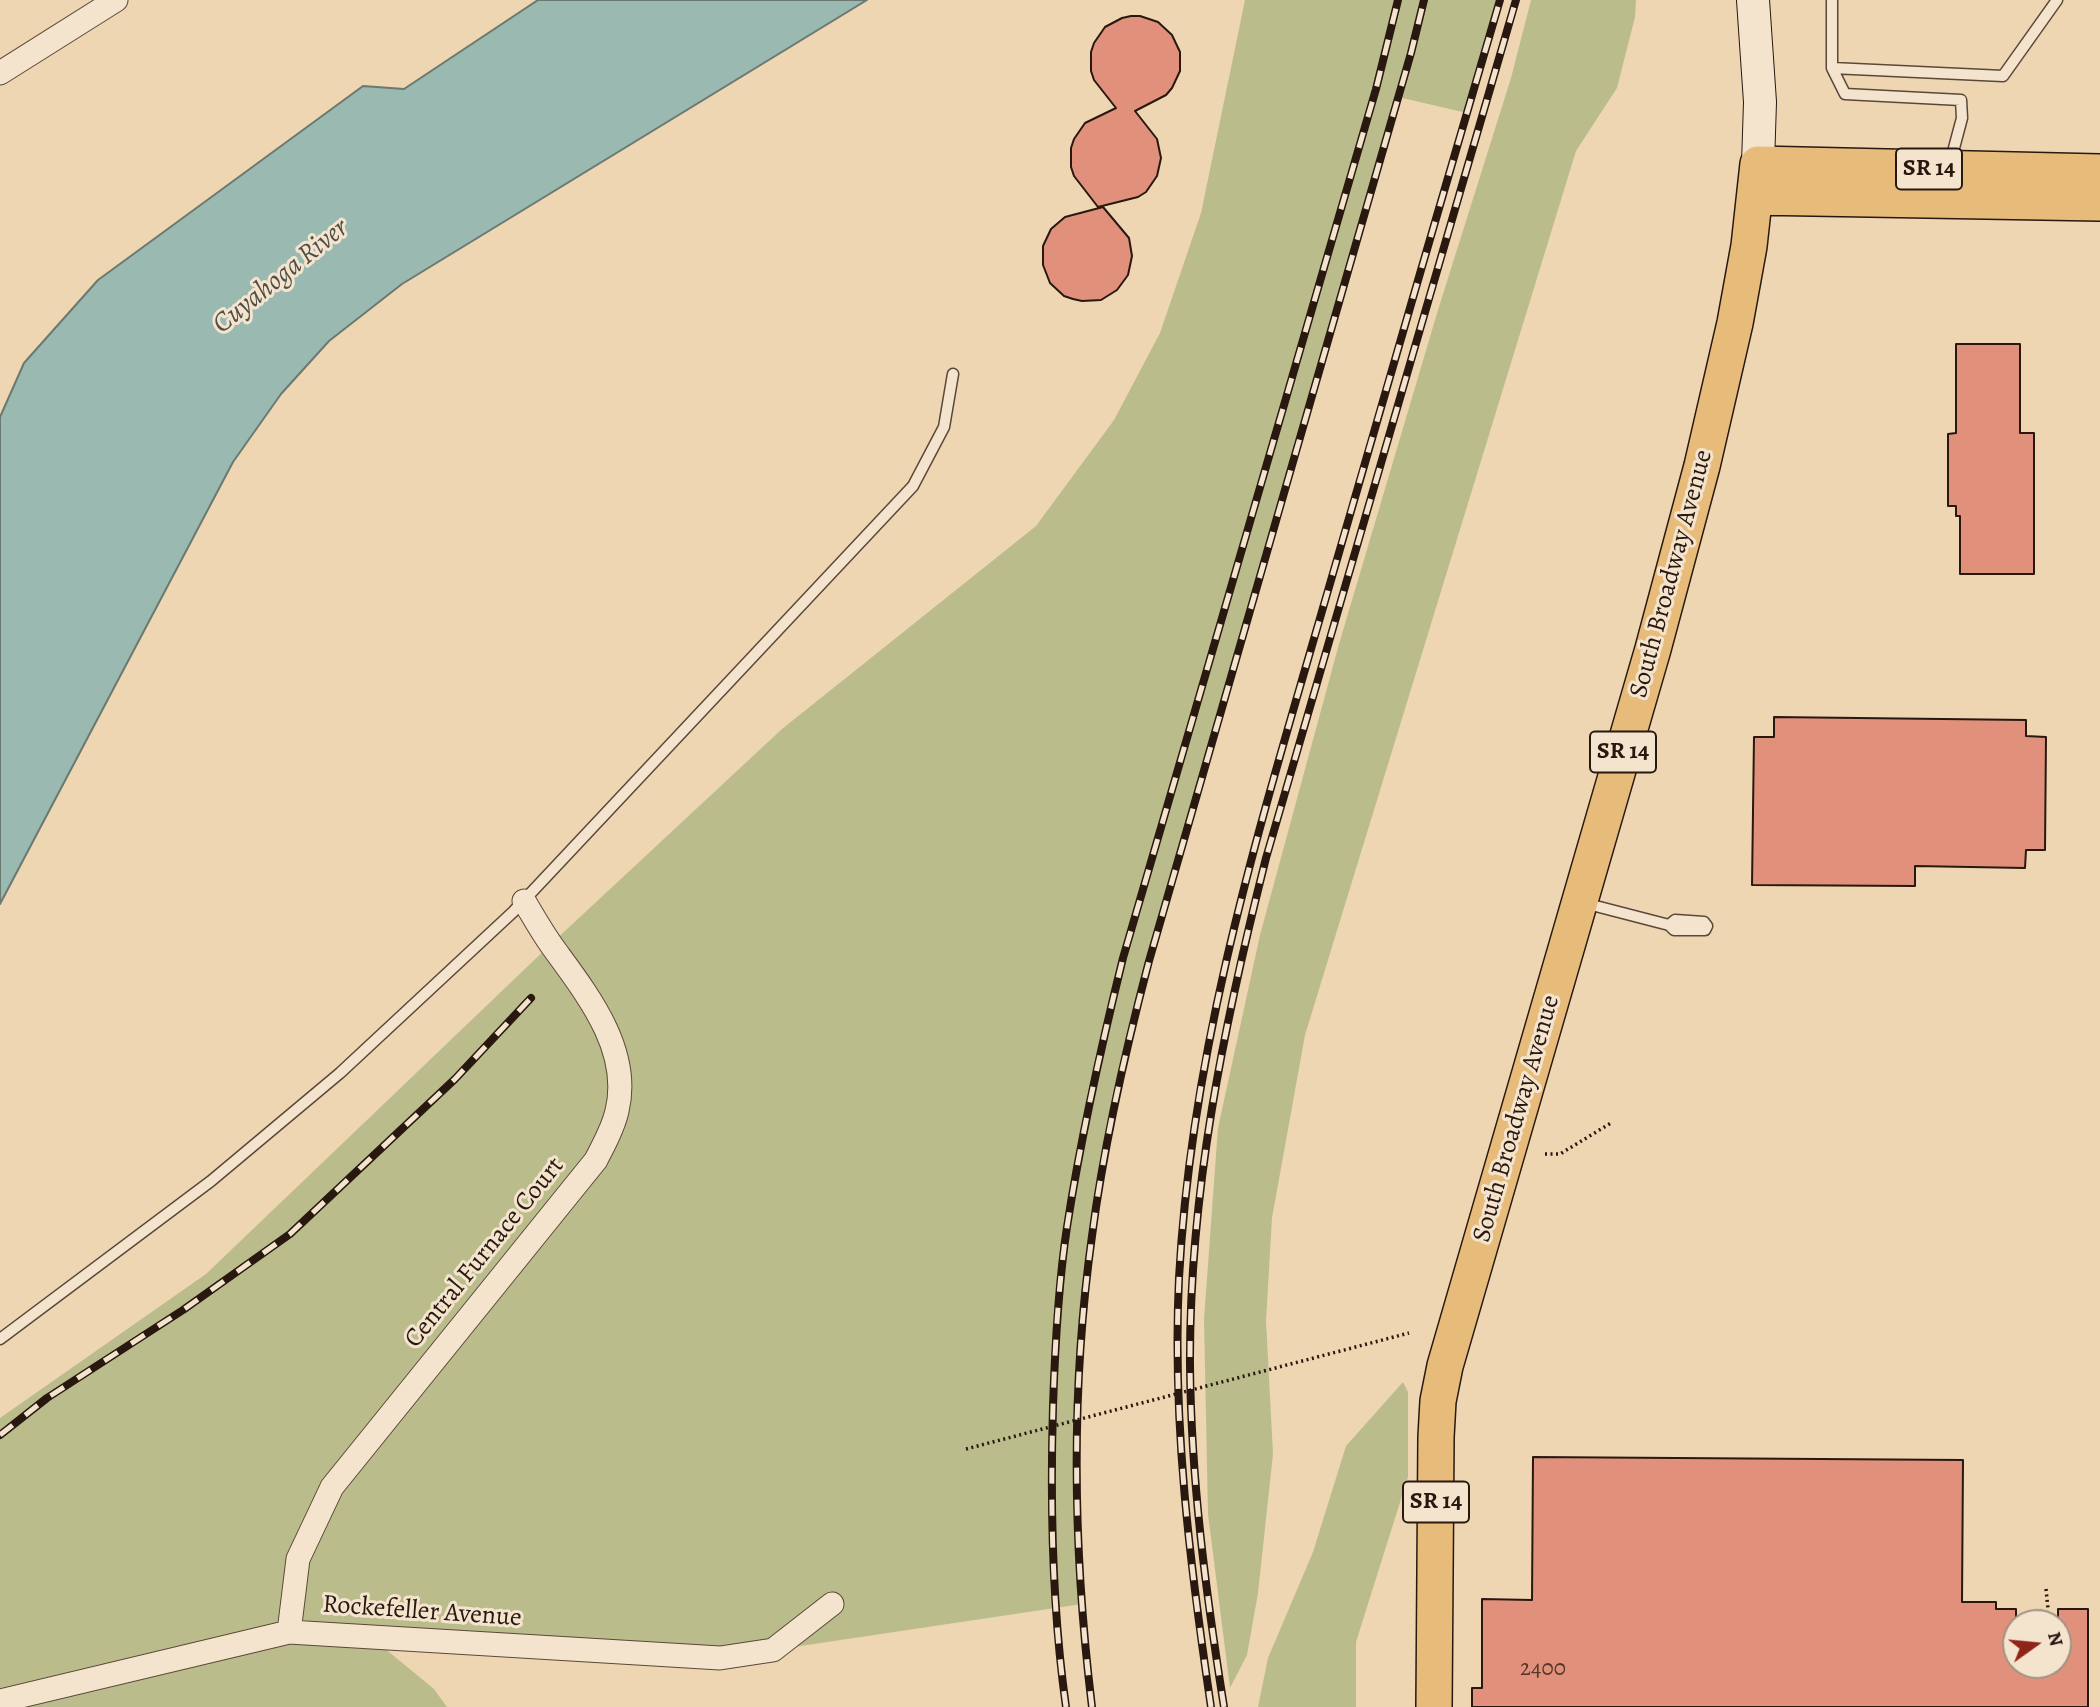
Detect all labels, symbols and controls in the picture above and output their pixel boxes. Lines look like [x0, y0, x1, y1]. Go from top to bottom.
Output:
road number: SR 14 [1896, 148, 1962, 190]
water label: Cuyahoga River [207, 212, 355, 342]
street label: South Broadway Avenue [1624, 447, 1720, 701]
road number: SR 14 [1590, 732, 1656, 772]
street label: South Broadway Avenue [1467, 992, 1567, 1246]
street label: Central Furnace Court [399, 1151, 571, 1355]
road number: SR 14 [1403, 1482, 1469, 1522]
street label: Rockefeller Avenue [321, 1589, 523, 1635]
north arrow [2002, 1609, 2072, 1679]
text: N [2041, 1629, 2070, 1649]
house number: 2400 [1520, 1655, 1566, 1683]

